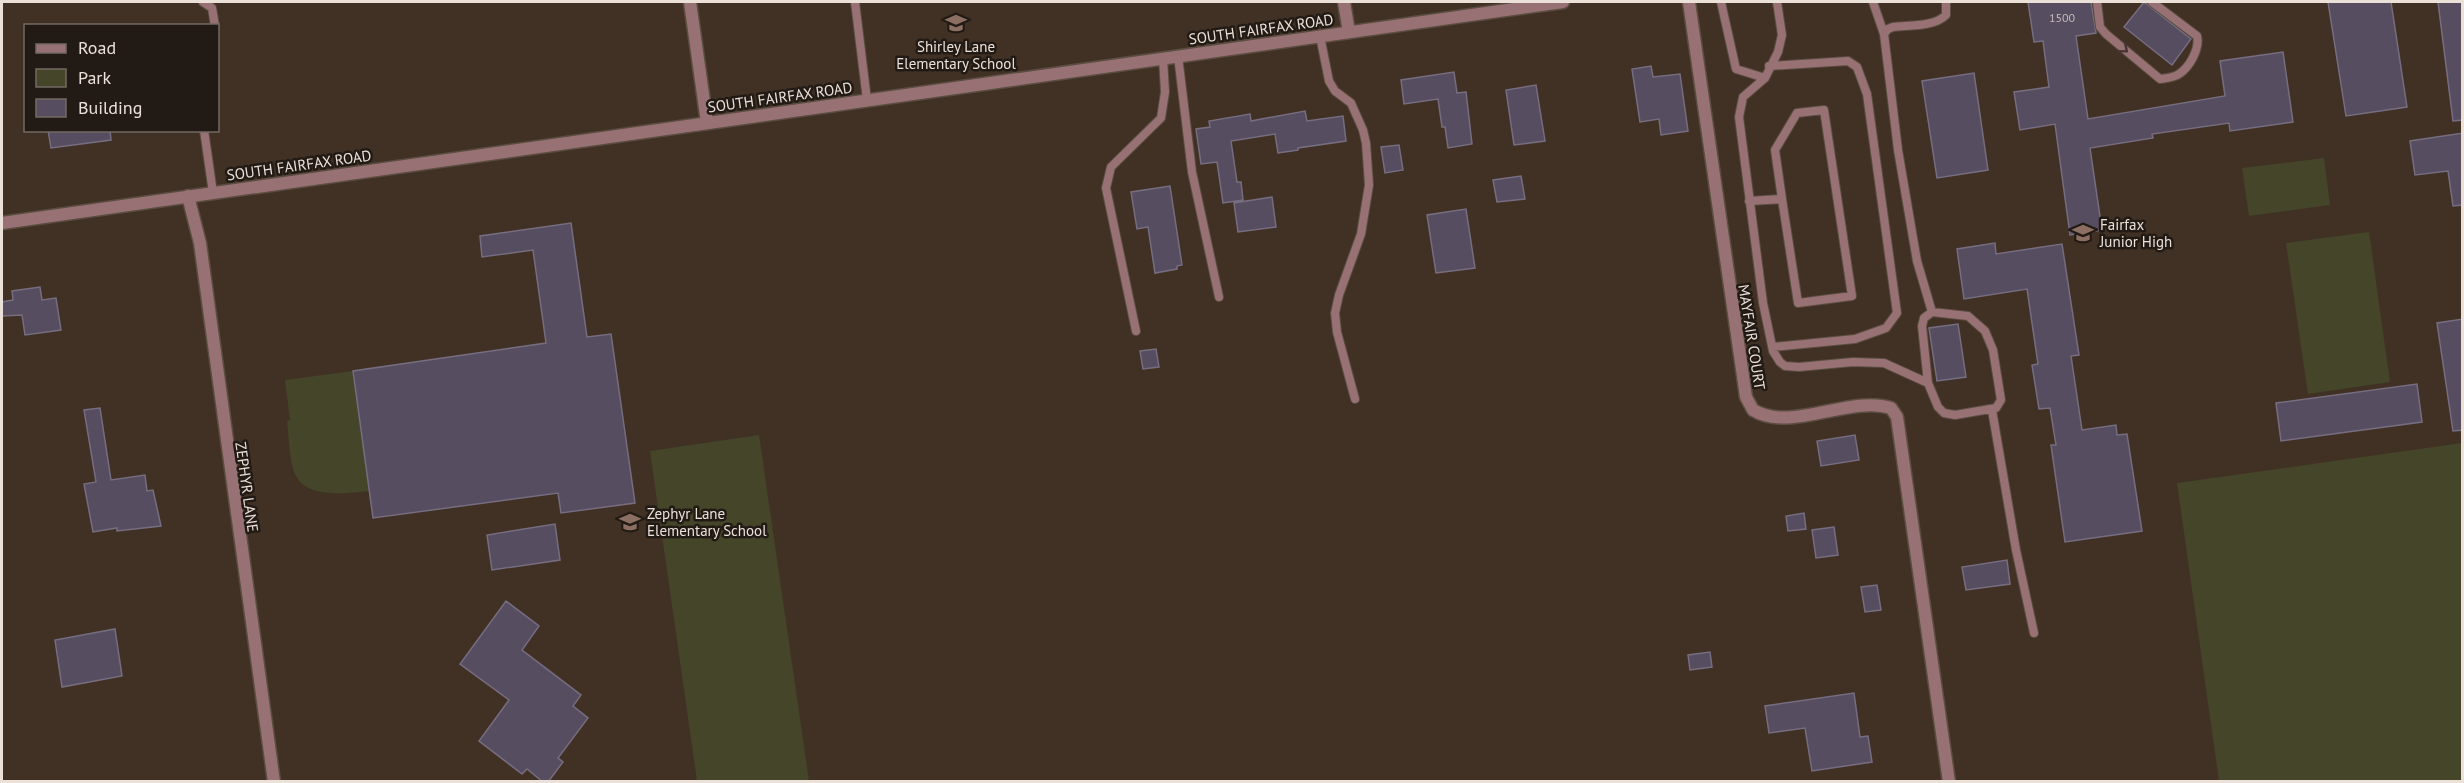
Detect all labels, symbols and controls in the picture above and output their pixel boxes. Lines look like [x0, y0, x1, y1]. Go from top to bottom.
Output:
street label: SOUTH FAIRFAX ROAD [1187, 9, 1335, 49]
house number: 1500 [2049, 10, 2076, 25]
school or university icon: Shirley Lane Elementary School [944, 11, 968, 35]
legend [24, 24, 219, 132]
text: Road [78, 36, 116, 59]
place label: Shirley Lane Elementary School [896, 37, 1016, 73]
one-way arrow [2117, 42, 2128, 53]
text: Park [78, 66, 111, 89]
street label: SOUTH FAIRFAX ROAD [706, 77, 854, 117]
text: Building [78, 96, 142, 119]
street label: SOUTH FAIRFAX ROAD [225, 145, 373, 185]
place label: Fairfax Junior High [2099, 215, 2172, 251]
school or university icon: Fairfax Junior High [2071, 221, 2095, 245]
street label: MAYFAIR COURT [1734, 283, 1770, 392]
street label: ZEPHYR LANE [231, 441, 263, 533]
place label: Zephyr Lane Elementary School [647, 504, 767, 540]
school or university icon: Zephyr Lane Elementary School [618, 510, 642, 534]

